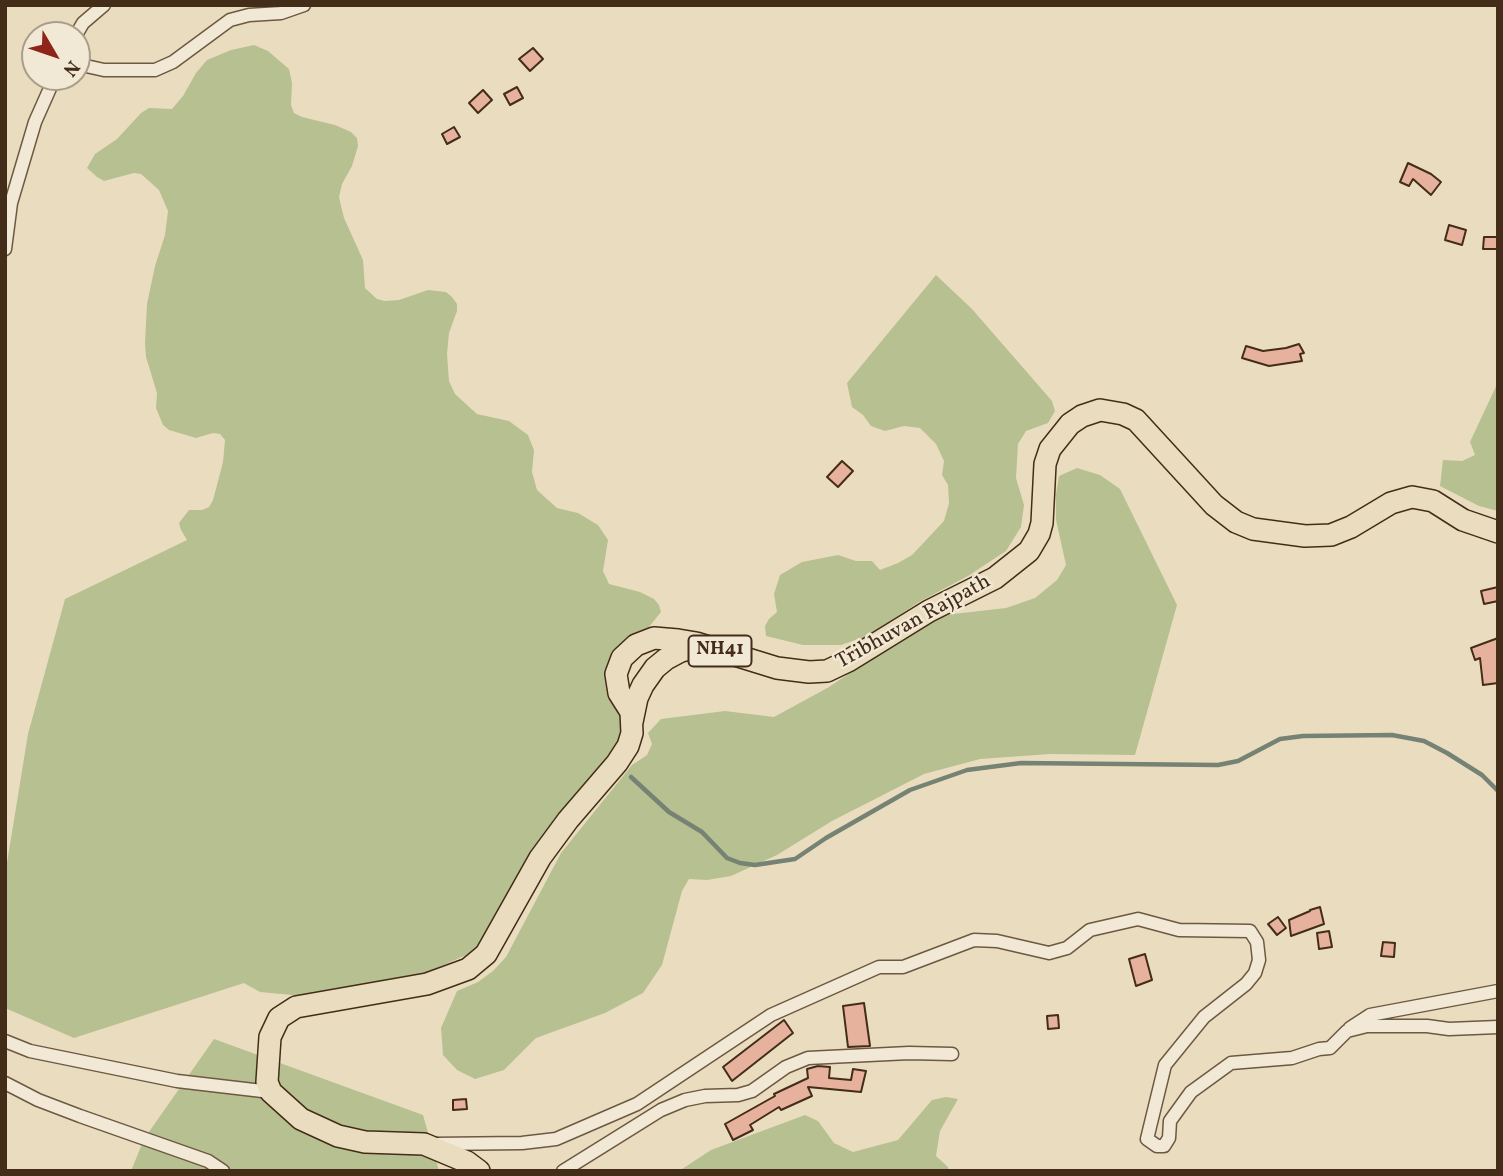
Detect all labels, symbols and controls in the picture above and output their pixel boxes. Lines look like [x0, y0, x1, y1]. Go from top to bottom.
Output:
north arrow [21, 21, 91, 91]
text: N [56, 54, 85, 81]
street label: Tribhuvan Rajpath [832, 570, 996, 676]
road number: NH41 [688, 636, 752, 666]

